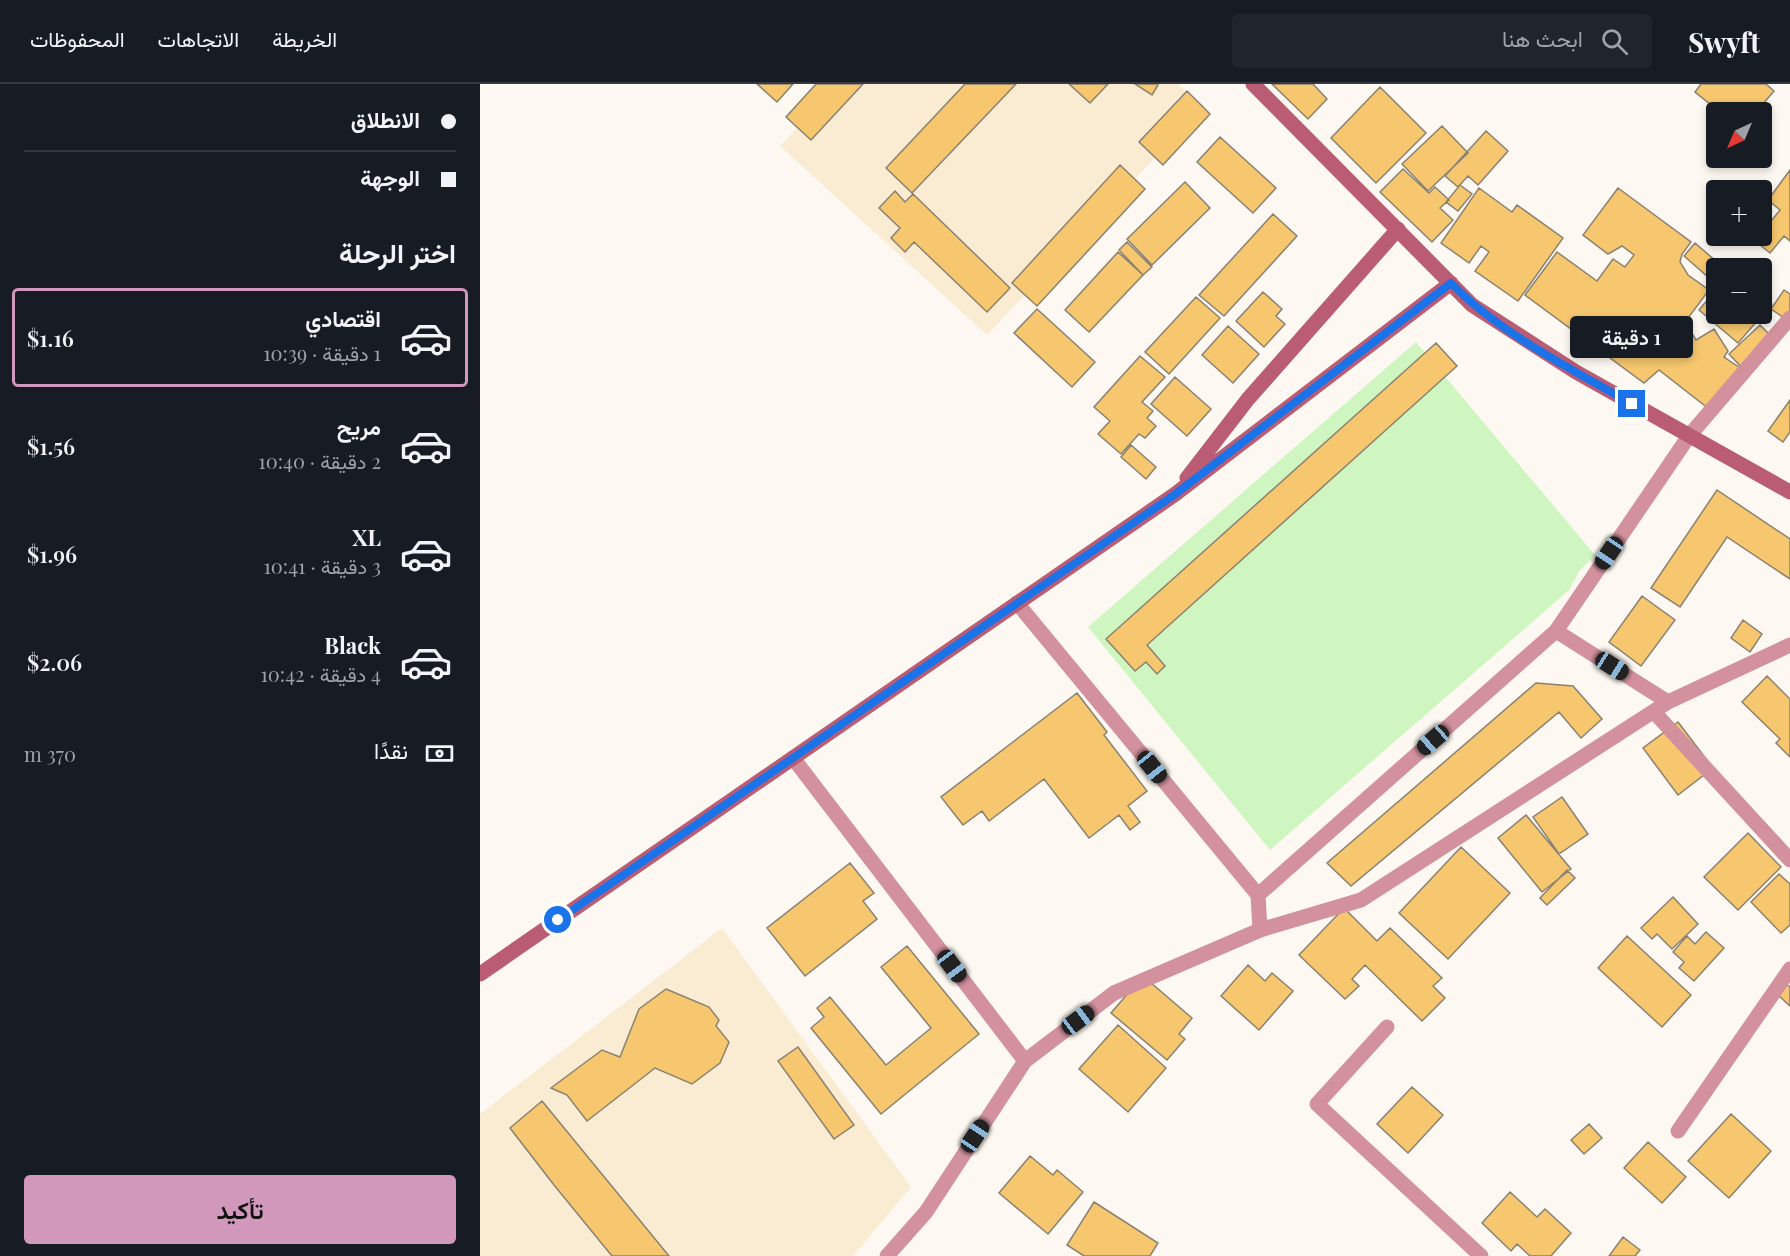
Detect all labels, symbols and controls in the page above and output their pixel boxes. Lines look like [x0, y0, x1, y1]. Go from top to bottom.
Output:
search box [1232, 14, 1652, 68]
text: ابحث هنا [1502, 23, 1583, 53]
text: Swyft [1688, 23, 1760, 60]
text: المحفوظات [30, 24, 125, 52]
text: الاتجاهات [158, 24, 239, 52]
text: الخريطة [272, 24, 337, 52]
icon: search [1598, 25, 1631, 58]
north arrow [1706, 102, 1772, 168]
map controls [1706, 102, 1772, 324]
text: الانطلاق [351, 104, 420, 134]
text: الوجهة [360, 162, 420, 192]
button: + [1706, 180, 1772, 246]
text: اختر الرحلة [339, 234, 456, 270]
button: − [1706, 258, 1772, 324]
text: اقتصادي [305, 303, 381, 333]
icon: car [399, 311, 453, 365]
callout: 1 دقيقة [1570, 317, 1694, 359]
text: $1.16 [27, 323, 74, 353]
text: 1 دقيقة [1602, 323, 1661, 350]
text: 1 دقيقة · 10:39 [263, 339, 381, 366]
route end [1618, 390, 1645, 417]
text: مريح [337, 411, 381, 441]
icon: car [399, 419, 453, 473]
text: $1.56 [27, 431, 75, 461]
text: 2 دقيقة · 10:40 [258, 447, 381, 474]
text: XL [352, 522, 381, 552]
icon: car [399, 527, 453, 581]
car [1591, 533, 1627, 573]
text: $1.96 [27, 539, 77, 569]
text: 3 دقيقة · 10:41 [263, 552, 381, 579]
text: Black [324, 630, 381, 660]
icon: car [399, 635, 453, 689]
text: $2.06 [27, 647, 82, 677]
car [1592, 649, 1632, 683]
text: 4 دقيقة · 10:42 [260, 660, 381, 687]
car [1414, 721, 1452, 759]
text: نقدًا [374, 735, 408, 765]
icon: cash [423, 737, 456, 770]
text: 370 m [24, 740, 76, 767]
car [1134, 747, 1170, 787]
route start [544, 906, 571, 933]
car [934, 946, 970, 986]
car [1058, 1002, 1098, 1038]
car [957, 1116, 993, 1156]
button: تأكيد [24, 1175, 456, 1244]

